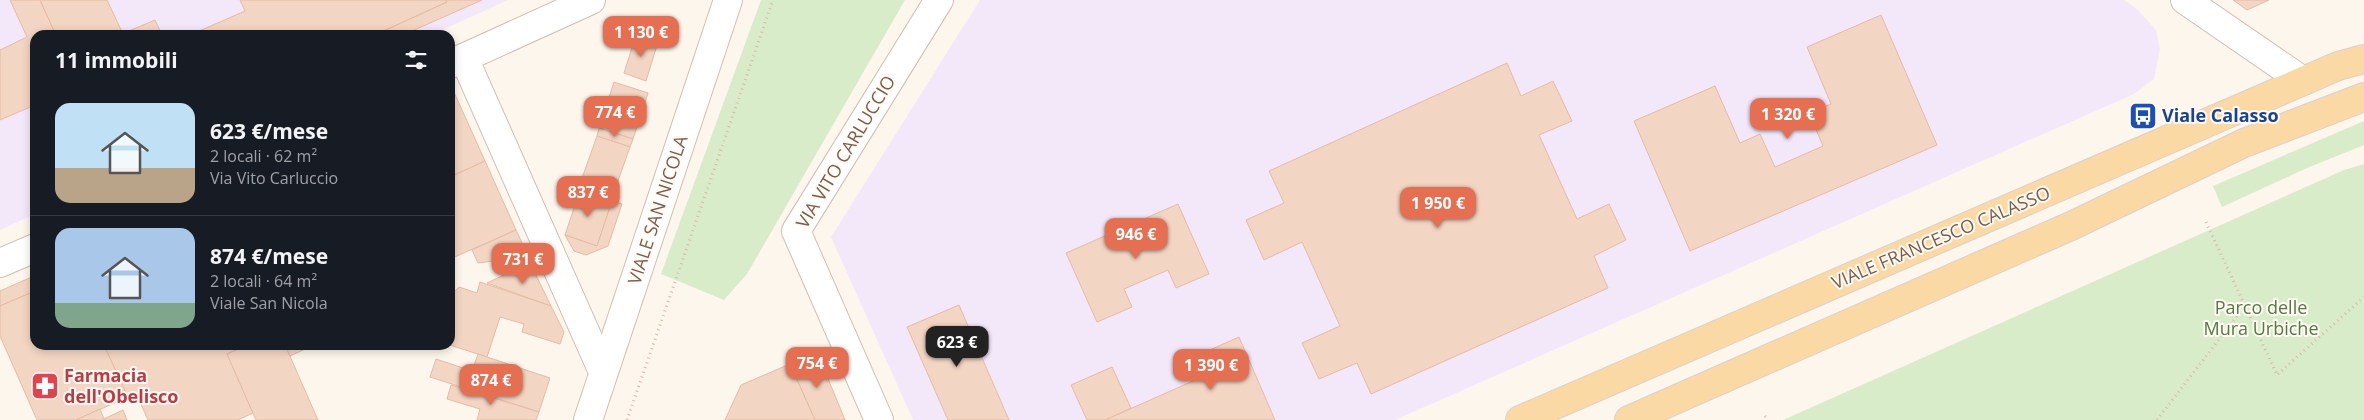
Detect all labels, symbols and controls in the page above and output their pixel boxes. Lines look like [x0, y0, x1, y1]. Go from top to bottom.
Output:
pin: 1 130 € [595, 15, 687, 58]
text: 1 130 € [614, 21, 668, 43]
text: 11 immobili [55, 46, 178, 74]
icon: filters [402, 46, 430, 74]
street label: VIA VITO CARLUCCIO [790, 71, 900, 232]
pin: 774 € [580, 96, 650, 138]
pin: 1 320 € [1742, 98, 1834, 140]
text: 774 € [595, 101, 635, 123]
bus stop icon: Viale Calasso [2128, 101, 2158, 131]
text: 1 320 € [1761, 103, 1815, 125]
place label: Viale Calasso [2162, 103, 2279, 127]
text: 623 €/mese [210, 117, 328, 145]
icon: home [95, 123, 155, 183]
street label: VIALE SAN NICOLA [622, 132, 693, 287]
text: 2 locali · 62 m² [210, 145, 317, 167]
text: Via Vito Carluccio [210, 167, 338, 189]
pin: 837 € [553, 176, 623, 218]
street label: VIALE FRANCESCO CALASSO [1828, 180, 2053, 294]
text: 837 € [568, 181, 608, 203]
pin: 1 950 € [1392, 186, 1484, 229]
text: 1 950 € [1411, 192, 1465, 214]
pin: 946 € [1101, 218, 1171, 260]
text: 946 € [1116, 223, 1156, 245]
text: 874 €/mese [210, 242, 328, 270]
pin: 731 € [488, 242, 558, 285]
icon: home [95, 248, 155, 308]
text: 731 € [503, 248, 543, 270]
text: 2 locali · 64 m² [210, 270, 317, 292]
text: Viale San Nicola [210, 292, 328, 314]
park label: Parco delle Mura Urbiche [2203, 295, 2319, 340]
pin: 623 € [922, 326, 992, 368]
text: 623 € [937, 331, 977, 353]
pin: 754 € [782, 346, 852, 389]
pin: 1 390 € [1165, 348, 1257, 391]
text: 754 € [797, 352, 837, 374]
text: 1 390 € [1184, 354, 1238, 376]
place label: Farmacia dell'Obelisco [64, 363, 179, 408]
pin: 874 € [456, 364, 526, 406]
text: 874 € [471, 369, 511, 391]
pharmacy icon: Farmacia dell'Obelisco [30, 371, 60, 401]

